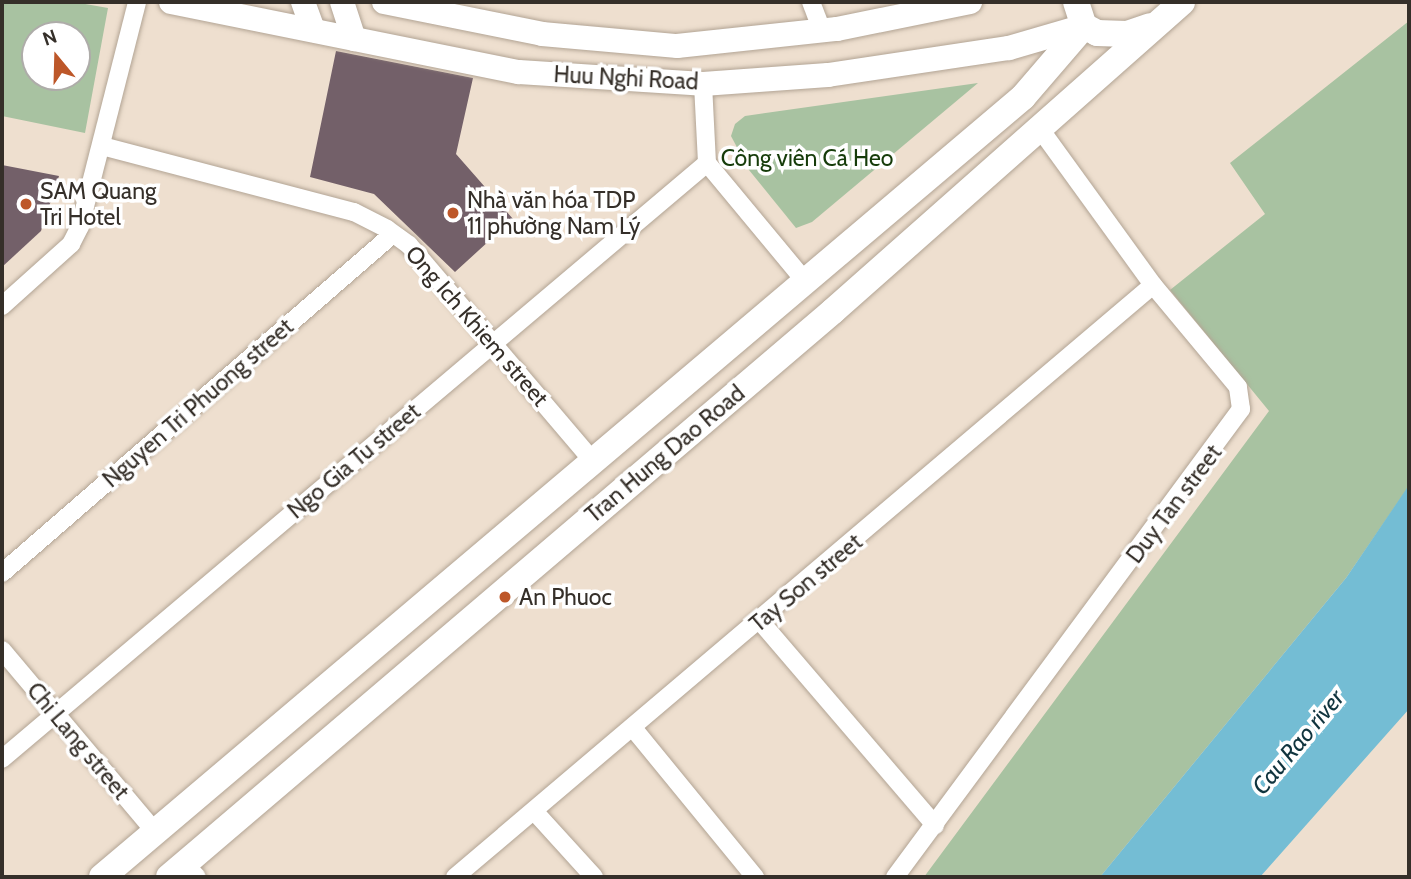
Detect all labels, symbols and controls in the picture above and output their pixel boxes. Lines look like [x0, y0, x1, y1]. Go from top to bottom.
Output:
north arrow [21, 21, 91, 91]
text: N [40, 25, 60, 51]
street label: Huu Nghi Road [553, 60, 699, 96]
park label: Công viên Cá Heo [721, 144, 893, 172]
place label: SAM Quang Tri Hotel [40, 177, 156, 231]
place label: Nhà văn hóa TDP 11 phường Nam Lý [467, 186, 640, 240]
marker: SAM Quang Tri Hotel [18, 196, 34, 212]
marker: Nhà văn hóa TDP 11 phường Nam Lý [445, 205, 461, 221]
street label: Ong Ich Khiem street [400, 240, 554, 412]
street label: Nguyen Tri Phuong street [97, 313, 299, 493]
street label: Tran Hung Dao Road [580, 379, 750, 529]
street label: Ngo Gia Tu street [282, 398, 426, 524]
street label: Duy Tan street [1121, 439, 1227, 569]
street label: Tay Son street [744, 528, 868, 638]
place label: An Phuoc [519, 583, 612, 611]
marker: An Phuoc [497, 589, 513, 605]
street label: Chi Lang street [21, 677, 135, 805]
water label: Cau Rao river [1246, 684, 1350, 800]

